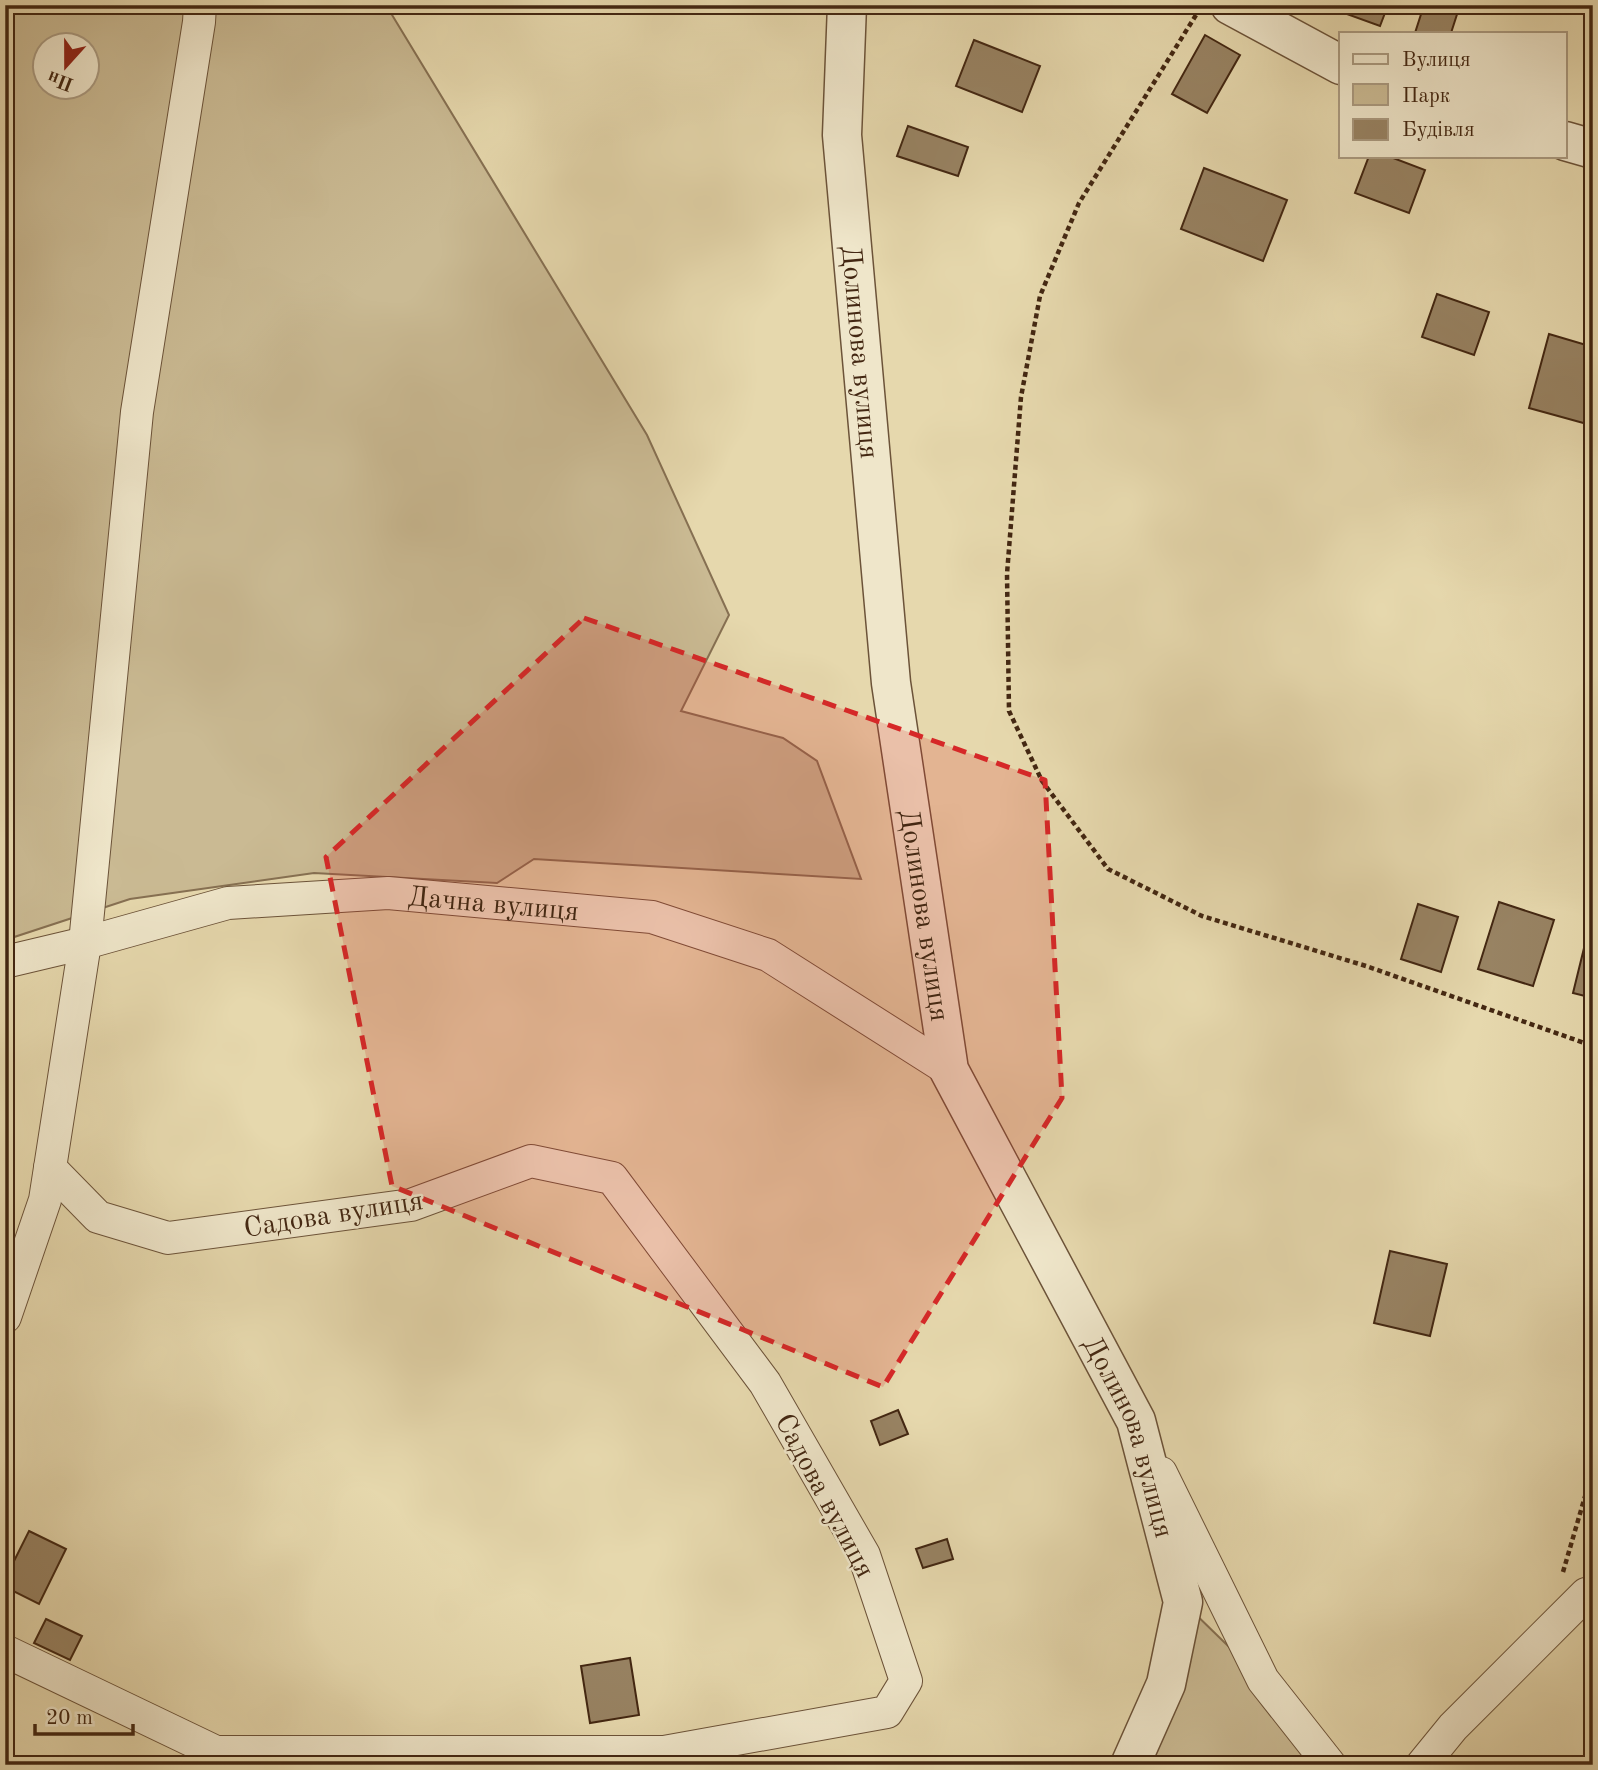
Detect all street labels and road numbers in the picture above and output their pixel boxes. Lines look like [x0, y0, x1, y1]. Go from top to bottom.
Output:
street label: Долинова вулиця [835, 244, 882, 460]
street label: Долинова вулиця [893, 808, 953, 1024]
street label: Дачна вулиця [407, 884, 580, 927]
street label: Садова вулиця [242, 1188, 425, 1244]
street label: Долинова вулиця [1077, 1333, 1177, 1541]
street label: Садова вулиця [768, 1410, 878, 1583]

